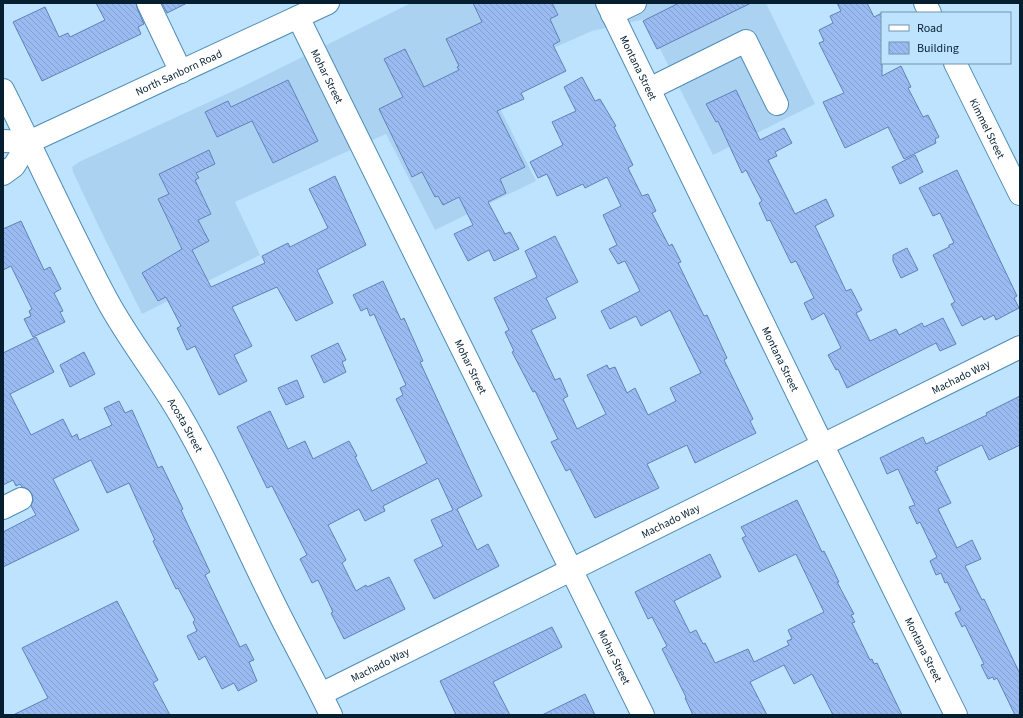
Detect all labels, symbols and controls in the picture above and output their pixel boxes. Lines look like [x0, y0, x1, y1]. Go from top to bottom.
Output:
legend [881, 12, 1011, 64]
text: Road [917, 20, 943, 37]
street label: Montana Street [616, 33, 661, 103]
text: Building [917, 40, 959, 57]
street label: North Sanborn Road [133, 46, 224, 99]
street label: Mohar Street [307, 46, 347, 106]
street label: Kimmel Street [966, 96, 1009, 161]
street label: Montana Street [758, 324, 803, 394]
street label: Mohar Street [451, 337, 491, 397]
street label: Machado Way [929, 356, 992, 398]
street label: Acosta Street [164, 395, 207, 455]
street label: Machado Way [639, 500, 702, 542]
street label: Montana Street [901, 615, 946, 685]
street label: Mohar Street [595, 627, 634, 687]
street label: Machado Way [348, 644, 412, 685]

